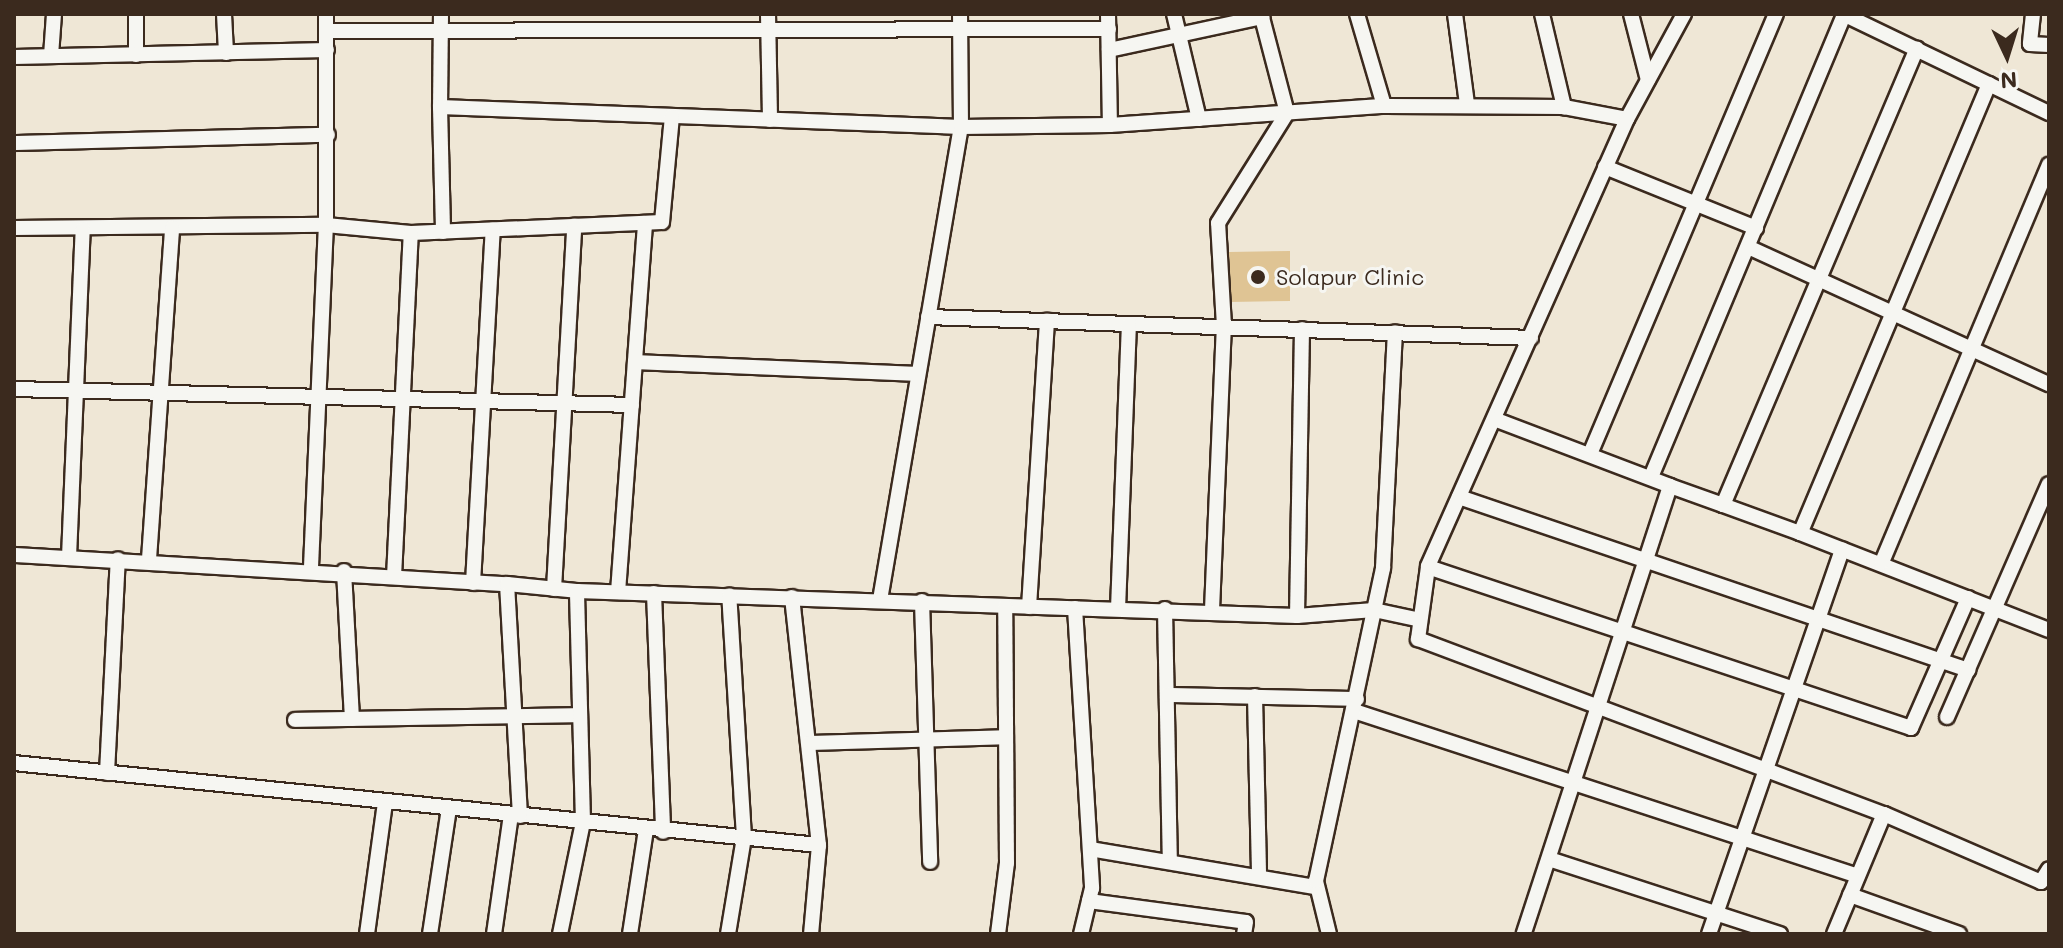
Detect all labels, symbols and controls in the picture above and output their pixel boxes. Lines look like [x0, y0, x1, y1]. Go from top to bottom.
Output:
north arrow [1967, 16, 2047, 96]
text: N [1999, 65, 2018, 95]
place label: Solapur Clinic [1276, 264, 1424, 290]
marker: Solapur Clinic [1247, 266, 1269, 288]

